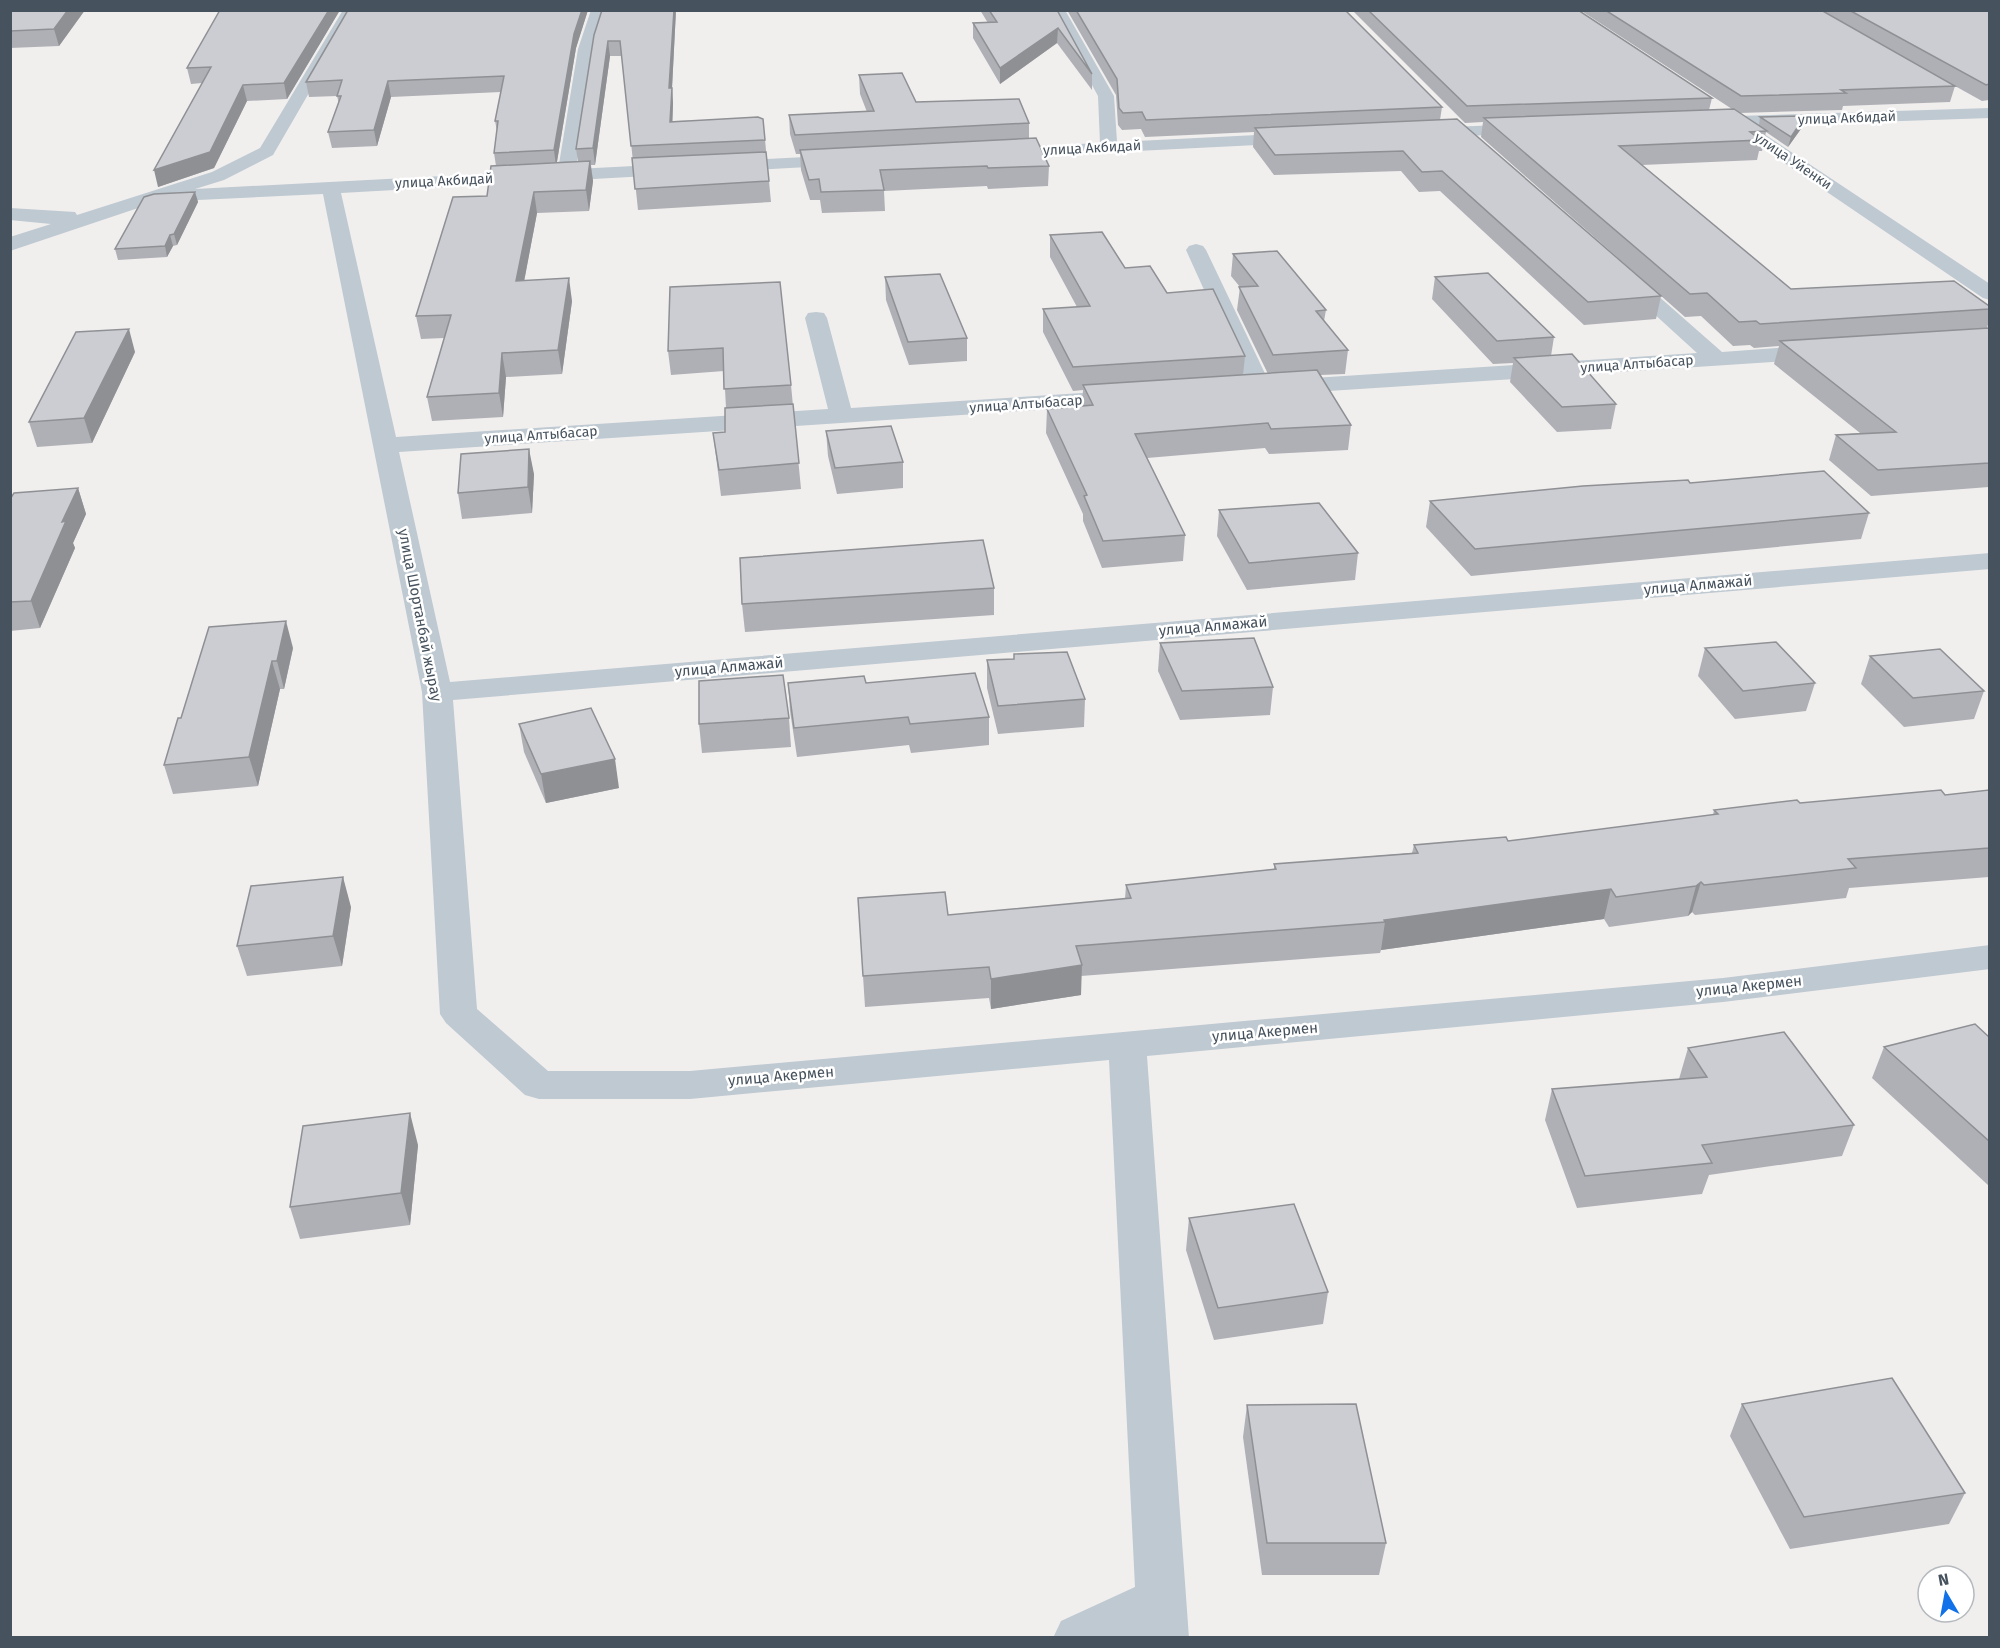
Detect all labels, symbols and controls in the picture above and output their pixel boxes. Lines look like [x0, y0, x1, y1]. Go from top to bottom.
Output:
street label: улица Акбидай [1798, 108, 1896, 128]
street label: улица Уйенки [1751, 129, 1835, 193]
street label: улица Акбидай [1042, 137, 1142, 159]
street label: улица Акбидай [394, 170, 494, 192]
street label: улица Алтыбасар [1580, 352, 1694, 376]
street label: улица Алтыбасар [969, 392, 1083, 416]
street label: улица Алтыбасар [484, 423, 598, 447]
street label: улица Шортанбай жырау [394, 527, 446, 704]
street label: улица Алмажай [1643, 571, 1753, 599]
street label: улица Алмажай [1158, 612, 1268, 640]
street label: улица Алмажай [674, 653, 784, 681]
street label: улица Акермен [1695, 971, 1803, 1001]
street label: улица Акермен [1211, 1018, 1319, 1046]
street label: улица Акермен [727, 1062, 835, 1090]
north arrow [1916, 1564, 1976, 1624]
text: N [1937, 1569, 1950, 1590]

